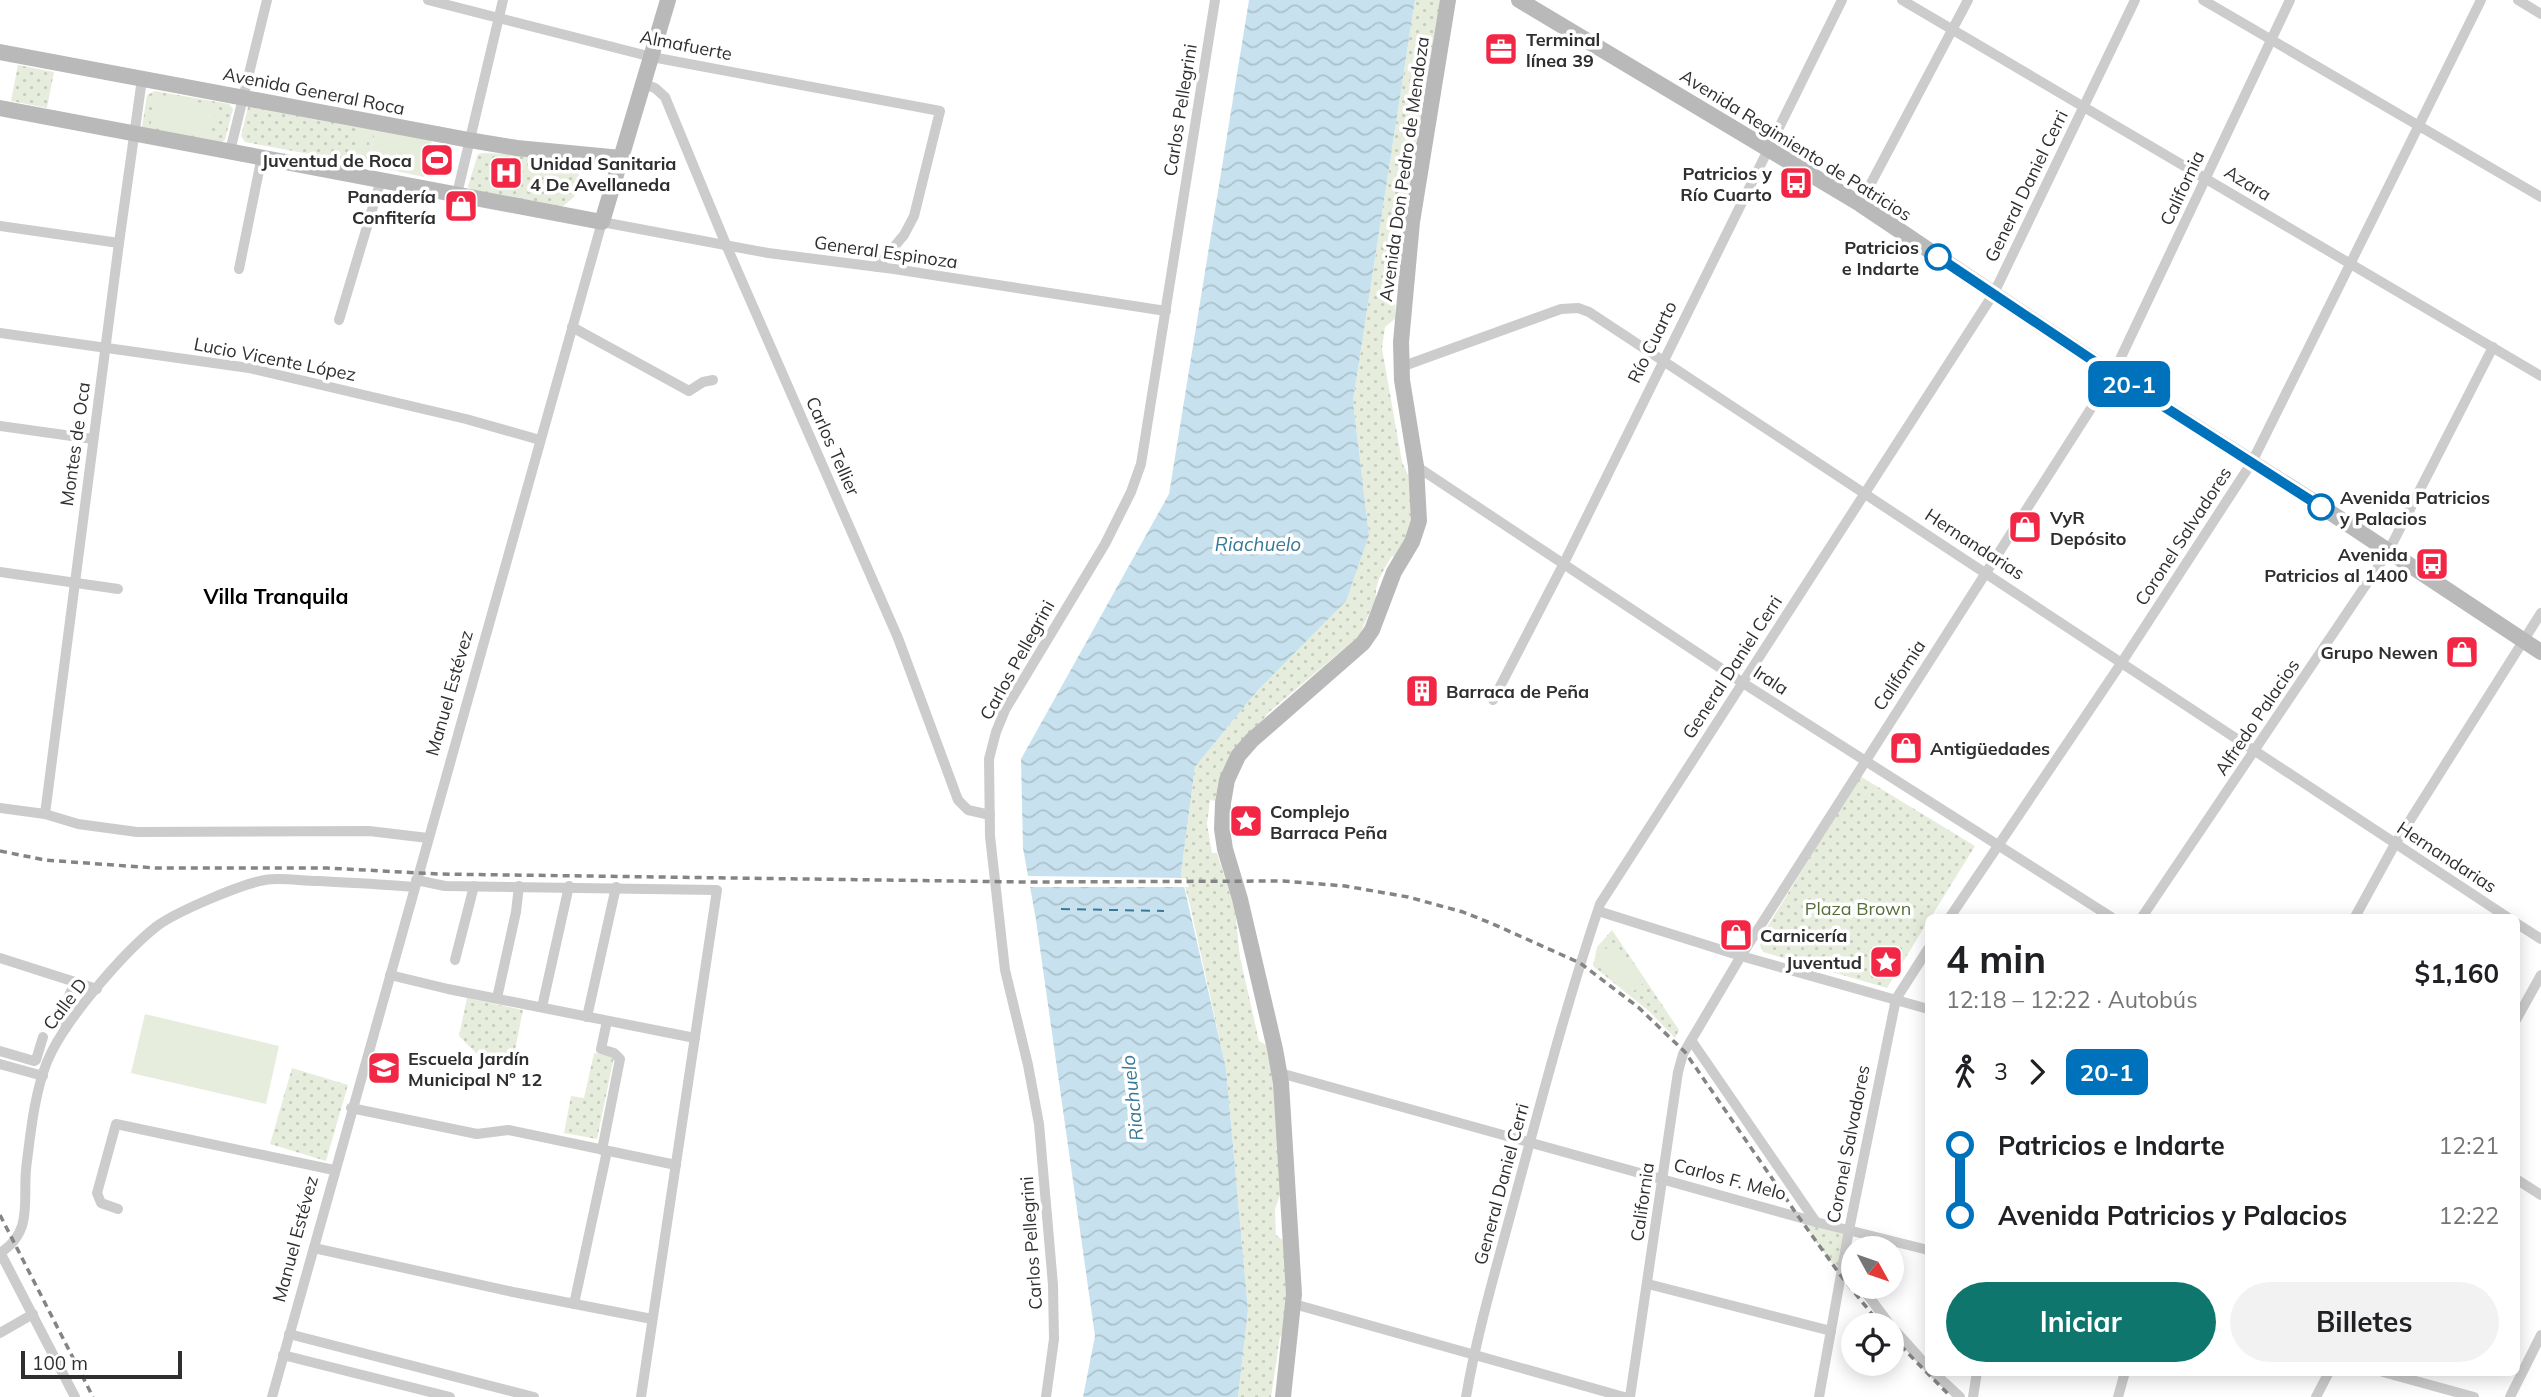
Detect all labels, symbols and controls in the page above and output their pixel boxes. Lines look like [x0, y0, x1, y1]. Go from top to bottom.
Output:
street label: Almafuerte [638, 25, 734, 65]
place label: Terminal línea 39 [1526, 28, 1600, 72]
office icon: Terminal línea 39 [1482, 30, 1520, 68]
street label: Avenida Don Pedro de Mendoza [1374, 35, 1434, 303]
street label: Carlos Pellegrini [1158, 42, 1202, 178]
street label: Avenida General Roca [221, 62, 407, 120]
street label: Avenida Regimiento de Patricios [1676, 64, 1916, 226]
street label: General Daniel Cerri [1979, 106, 2073, 266]
sports icon: Juventud de Roca [418, 141, 456, 179]
street label: California [2155, 147, 2209, 229]
place label: Juventud de Roca [262, 149, 412, 172]
place label: Unidad Sanitaria 4 De Avellaneda [530, 152, 677, 196]
hospital icon: Unidad Sanitaria 4 De Avellaneda [487, 154, 525, 192]
street label: Azara [2220, 160, 2276, 206]
place label: Patricios y Río Cuarto [1680, 162, 1772, 206]
bus stop icon: Patricios y Río Cuarto [1777, 164, 1815, 202]
place label: Panadería Confitería [347, 185, 436, 229]
shop icon: Panadería Confitería [442, 187, 480, 225]
street label: General Espinoza [813, 231, 959, 273]
place label: Patricios e Indarte [1842, 236, 1919, 280]
marker: Patricios e Indarte [1925, 244, 1951, 270]
street label: Río Cuarto [1622, 297, 1682, 387]
street label: Lucio Vicente López [192, 332, 358, 386]
line badge: 20-1 [2080, 361, 2178, 407]
text: 20-1 [2102, 369, 2156, 399]
street label: Montes de Oca [55, 381, 95, 507]
street label: Carlos Tellier [801, 393, 865, 500]
street label: Coronel Salvadores [2130, 462, 2236, 610]
place label: Avenida Patricios y Palacios [2339, 486, 2490, 530]
marker: Avenida Patricios y Palacios [2308, 494, 2334, 520]
street label: Hernandarias [1921, 503, 2029, 585]
place label: VyR Depósito [2049, 506, 2127, 550]
shop icon: VyR Depósito [2006, 508, 2044, 546]
water label: Riachuelo [1215, 532, 1301, 556]
place label: Avenida Patricios al 1400 [2264, 543, 2408, 587]
bus stop icon: Avenida Patricios al 1400 [2413, 545, 2451, 583]
district label: Villa Tranquila [202, 583, 349, 609]
street label: General Daniel Cerri [1677, 591, 1787, 743]
street label: Carlos Pellegrini [975, 596, 1059, 724]
street label: Manuel Estévez [420, 628, 478, 758]
shop icon: Grupo Newen [2443, 633, 2481, 671]
street label: California [1868, 635, 1930, 715]
place label: Grupo Newen [2320, 641, 2438, 664]
street label: Alfredo Palacios [2210, 654, 2304, 779]
street label: Irala [1749, 660, 1793, 700]
building icon: Barraca de Peña [1403, 672, 1441, 710]
place label: Barraca de Peña [1446, 680, 1589, 703]
shop icon: Antigüedades [1887, 729, 1925, 767]
place label: Antigüedades [1930, 737, 2050, 760]
place label: Complejo Barraca Peña [1270, 800, 1387, 844]
place icon: Complejo Barraca Peña [1227, 802, 1265, 840]
street label: Hernandarias [2393, 816, 2501, 898]
park label: Plaza Brown [1805, 897, 1911, 920]
shop icon: Carnicería [1717, 916, 1755, 954]
place label: Carnicería [1760, 924, 1847, 947]
text: 4 min [1946, 935, 2046, 983]
place icon: Juventud [1867, 943, 1905, 981]
place label: Juventud [1786, 951, 1862, 974]
text: $1,160 [2415, 957, 2499, 990]
street label: Calle D [38, 973, 92, 1035]
text: 12:18 – 12:22 · Autobús [1946, 985, 2198, 1014]
place label: Escuela Jardín Municipal Nº 12 [408, 1047, 542, 1091]
school or university icon: Escuela Jardín Municipal Nº 12 [365, 1049, 403, 1087]
icon: walk [1946, 1053, 1984, 1091]
icon: forward [2018, 1053, 2056, 1091]
water label: Riachuelo [1116, 1054, 1148, 1142]
text: 3 [1994, 1057, 2008, 1086]
text: 20-1 [2080, 1057, 2134, 1087]
street label: Coronel Salvadores [1821, 1063, 1875, 1225]
street label: General Daniel Cerri [1468, 1101, 1534, 1267]
text: Patricios e Indarte [1998, 1129, 2225, 1162]
text: 12:21 [2439, 1131, 2499, 1160]
street label: Carlos F. Melo [1671, 1153, 1789, 1205]
street label: California [1625, 1161, 1659, 1243]
street label: Manuel Estévez [267, 1173, 323, 1305]
street label: Carlos Pellegrini [1015, 1176, 1047, 1310]
text: Avenida Patricios y Palacios [1998, 1199, 2347, 1232]
text: 12:22 [2439, 1201, 2499, 1230]
north arrow [1841, 1236, 1904, 1298]
map controls [1841, 1236, 1904, 1376]
button: Iniciar [1946, 1282, 2216, 1362]
button: Billetes [2230, 1282, 2499, 1362]
button: locate [1841, 1313, 1904, 1376]
scale bar [21, 1348, 182, 1380]
text: 100 m [32, 1351, 88, 1375]

